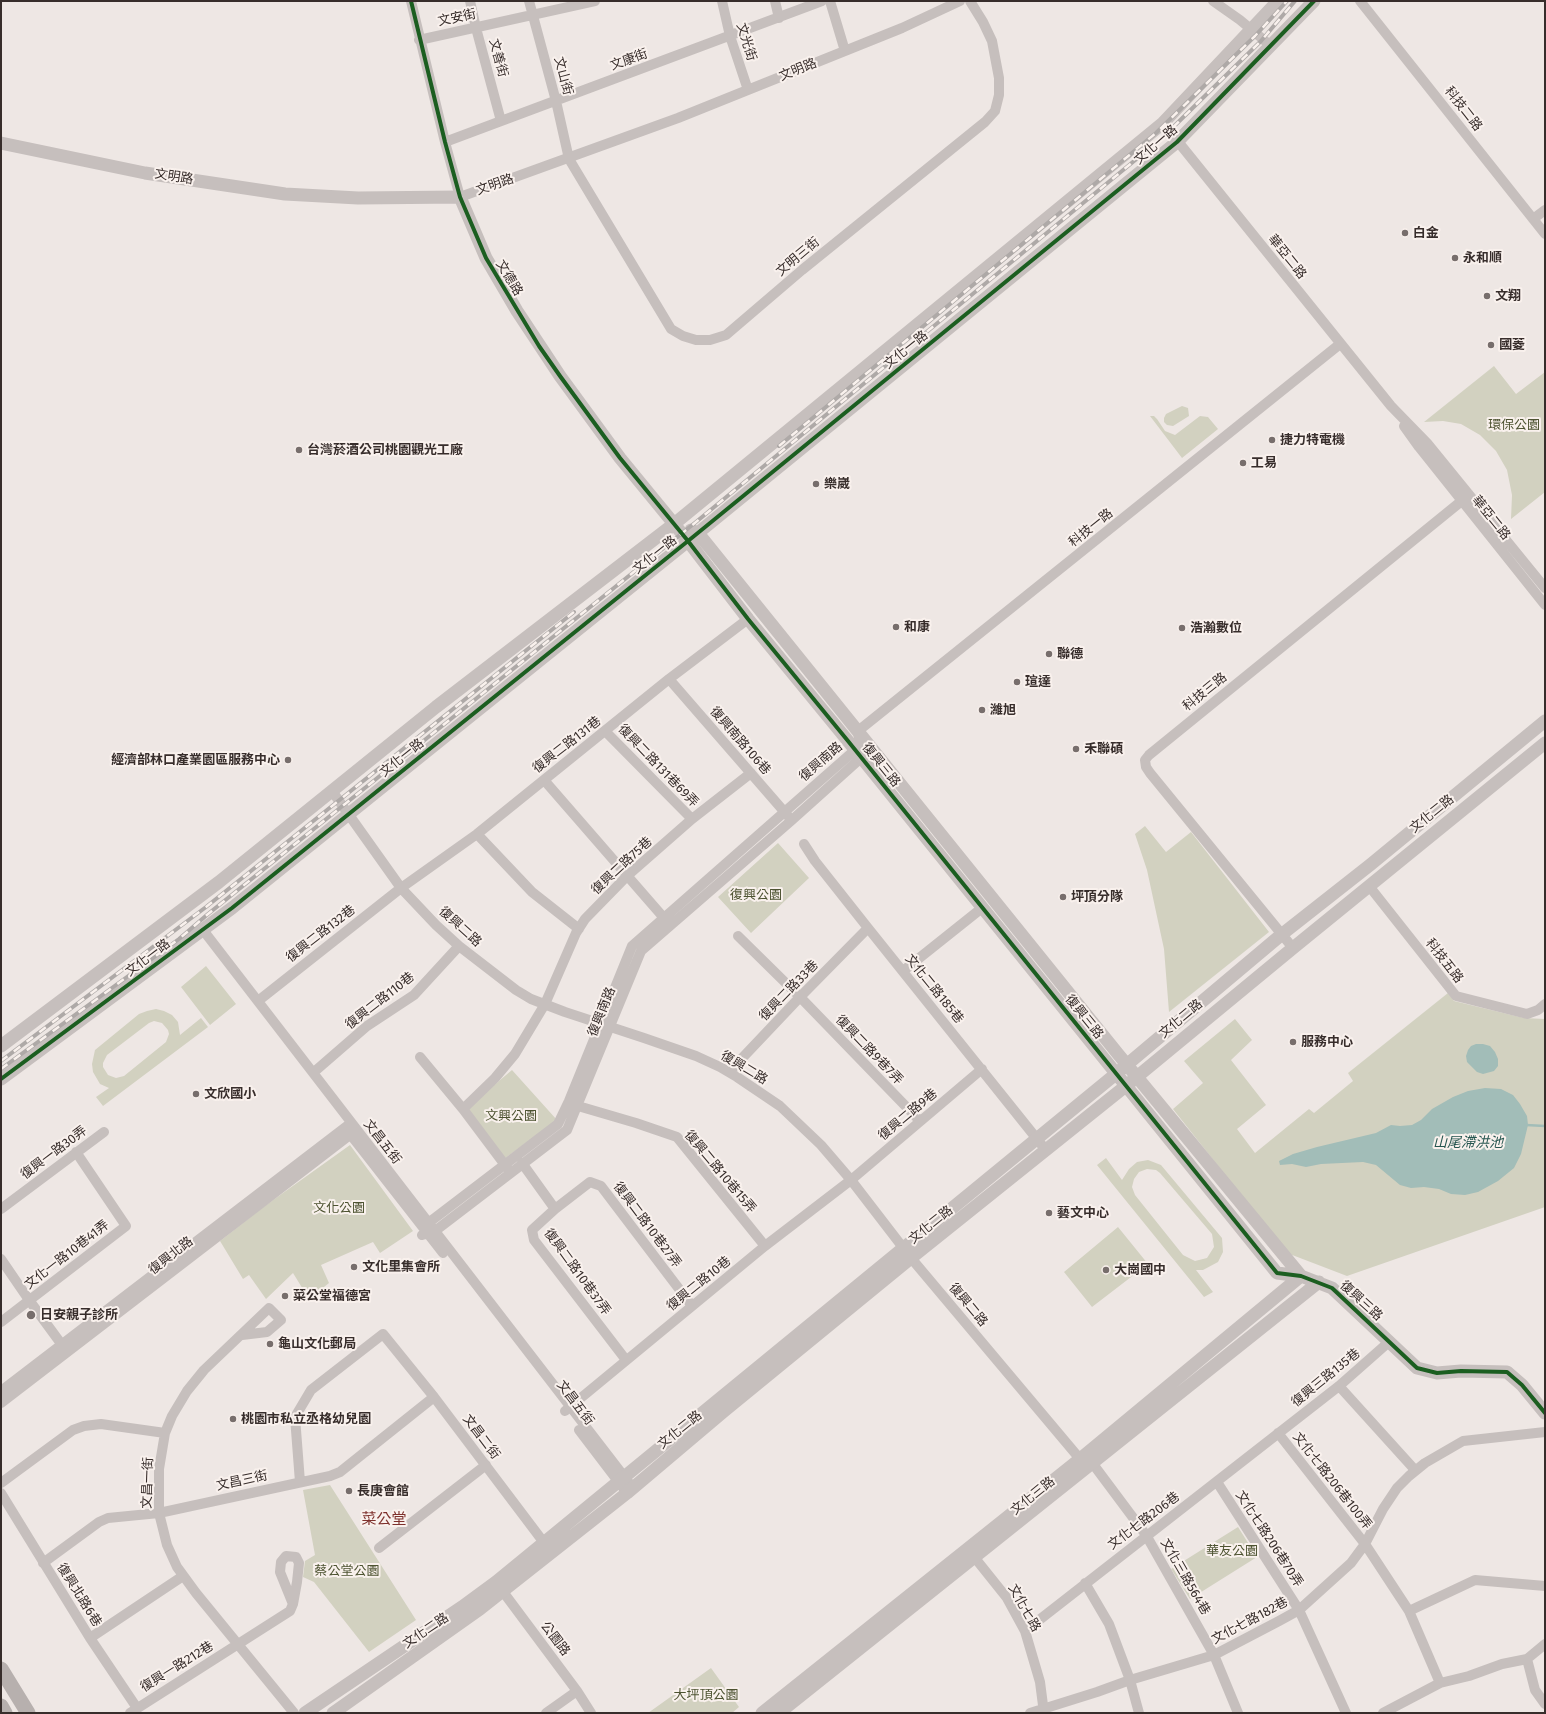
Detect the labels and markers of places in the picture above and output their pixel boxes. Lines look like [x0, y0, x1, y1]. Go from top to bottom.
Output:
place label: 白金 [1413, 225, 1439, 241]
marker: 白金 [1400, 228, 1410, 238]
place label: 永和順 [1463, 250, 1502, 266]
marker: 永和順 [1450, 253, 1460, 263]
place label: 文翔 [1495, 288, 1521, 304]
marker: 文翔 [1482, 291, 1492, 301]
place label: 國菱 [1499, 337, 1525, 353]
marker: 國菱 [1486, 340, 1496, 350]
place label: 捷力特電機 [1280, 432, 1345, 448]
marker: 捷力特電機 [1267, 435, 1277, 445]
place label: 台灣菸酒公司桃園觀光工廠 [307, 442, 463, 458]
marker: 台灣菸酒公司桃園觀光工廠 [294, 445, 304, 455]
place label: 工易 [1251, 455, 1277, 471]
marker: 工易 [1238, 458, 1248, 468]
place label: 樂崴 [824, 476, 850, 492]
marker: 樂崴 [811, 479, 821, 489]
place label: 和康 [904, 619, 930, 635]
place label: 浩瀚數位 [1190, 620, 1242, 636]
marker: 和康 [891, 622, 901, 632]
marker: 浩瀚數位 [1177, 623, 1187, 633]
place label: 聯德 [1057, 646, 1083, 662]
marker: 聯德 [1044, 649, 1054, 659]
place label: 瑄達 [1025, 674, 1051, 690]
marker: 瑄達 [1012, 677, 1022, 687]
place label: 濰旭 [990, 702, 1016, 718]
marker: 濰旭 [977, 705, 987, 715]
place label: 禾聯碩 [1084, 741, 1123, 757]
marker: 禾聯碩 [1071, 744, 1081, 754]
place label: 經濟部林口產業園區服務中心 [111, 752, 280, 768]
marker: 經濟部林口產業園區服務中心 [283, 755, 293, 765]
place label: 坪頂分隊 [1071, 889, 1123, 905]
marker: 坪頂分隊 [1058, 892, 1068, 902]
place label: 服務中心 [1301, 1034, 1353, 1050]
marker: 服務中心 [1288, 1037, 1298, 1047]
place label: 文欣國小 [204, 1086, 256, 1102]
marker: 文欣國小 [191, 1089, 201, 1099]
place label: 藝文中心 [1057, 1205, 1109, 1221]
marker: 藝文中心 [1044, 1208, 1054, 1218]
place label: 文化里集會所 [362, 1259, 440, 1275]
marker: 文化里集會所 [349, 1262, 359, 1272]
place label: 大崗國中 [1114, 1262, 1166, 1278]
marker: 大崗國中 [1101, 1265, 1111, 1275]
place label: 菜公堂福德宮 [293, 1288, 371, 1304]
marker: 菜公堂福德宮 [280, 1291, 290, 1301]
place label: 日安親子診所 [40, 1307, 118, 1323]
marker: 日安親子診所 [25, 1309, 37, 1321]
place label: 龜山文化郵局 [278, 1336, 356, 1352]
marker: 龜山文化郵局 [265, 1339, 275, 1349]
place label: 桃園市私立丞格幼兒園 [241, 1411, 371, 1427]
marker: 桃園市私立丞格幼兒園 [228, 1414, 238, 1424]
place label: 長庚會館 [357, 1483, 409, 1499]
marker: 長庚會館 [344, 1486, 354, 1496]

